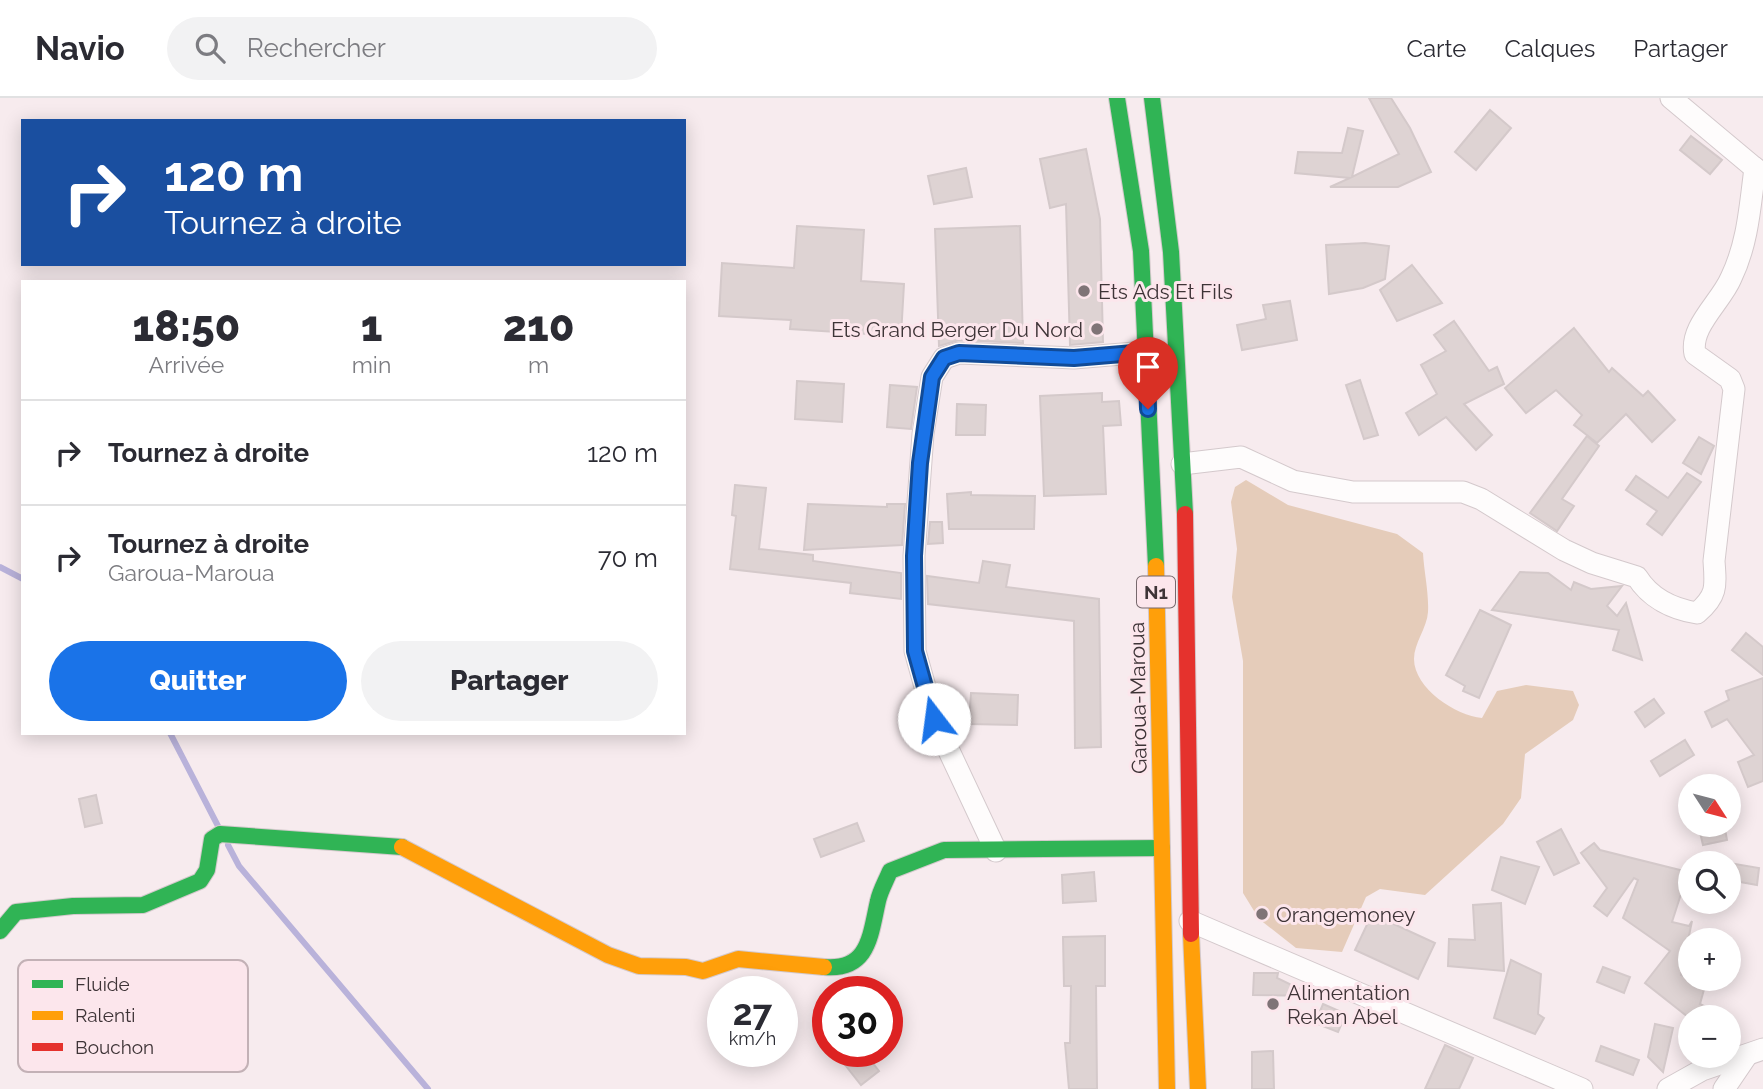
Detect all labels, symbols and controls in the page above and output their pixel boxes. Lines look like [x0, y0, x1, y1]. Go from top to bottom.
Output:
search box [167, 17, 657, 80]
text: Navio [35, 29, 125, 68]
icon: search [191, 29, 229, 67]
text: Rechercher [247, 33, 386, 63]
text: Carte [1407, 34, 1466, 63]
text: Calques [1504, 34, 1595, 63]
text: Partager [1633, 34, 1728, 63]
text: 120 m [164, 145, 303, 202]
icon: right [49, 147, 140, 238]
text: Tournez à droite [164, 204, 402, 241]
place label: Ets Ads Et Fils [1098, 279, 1233, 304]
marker: Ets Ads Et Fils [1076, 283, 1092, 299]
text: 18:50 [132, 302, 240, 351]
text: 1 [361, 302, 382, 351]
text: 210 [503, 302, 575, 351]
place label: Ets Grand Berger Du Nord [831, 317, 1083, 342]
marker: Ets Grand Berger Du Nord [1089, 321, 1105, 337]
pin [1118, 337, 1178, 409]
icon: arrive [1129, 348, 1167, 386]
text: Arrivée [149, 351, 224, 378]
text: min [352, 351, 391, 378]
text: m [528, 351, 549, 378]
icon: right [49, 434, 87, 472]
text: Tournez à droite [108, 438, 309, 468]
text: 120 m [587, 438, 658, 468]
text: Tournez à droite [108, 529, 309, 559]
icon: right [49, 539, 87, 577]
text: 70 m [598, 543, 658, 573]
text: Garoua-Maroua [108, 559, 274, 586]
road number: N1 [1137, 576, 1175, 607]
street label: Garoua-Maroua [1124, 622, 1152, 774]
button: Quitter [49, 641, 347, 721]
button: Partager [361, 641, 658, 721]
position arrow [897, 682, 971, 756]
north arrow [1678, 774, 1741, 836]
map controls [1678, 774, 1741, 1068]
button: search [1678, 851, 1741, 914]
place label: Orangemoney [1276, 902, 1415, 927]
marker: Orangemoney [1254, 906, 1270, 922]
button: + [1678, 928, 1741, 991]
legend [18, 960, 248, 1072]
text: Fluide [75, 973, 130, 995]
speed limit sign: 30 [812, 976, 903, 1067]
place label: Alimentation Rekan Abel [1287, 980, 1410, 1029]
text: 27 [733, 992, 772, 1033]
marker: Alimentation Rekan Abel [1265, 996, 1281, 1012]
text: Ralenti [75, 1004, 135, 1026]
button: − [1678, 1005, 1741, 1068]
text: km/h [729, 1028, 776, 1049]
text: Bouchon [75, 1036, 154, 1058]

